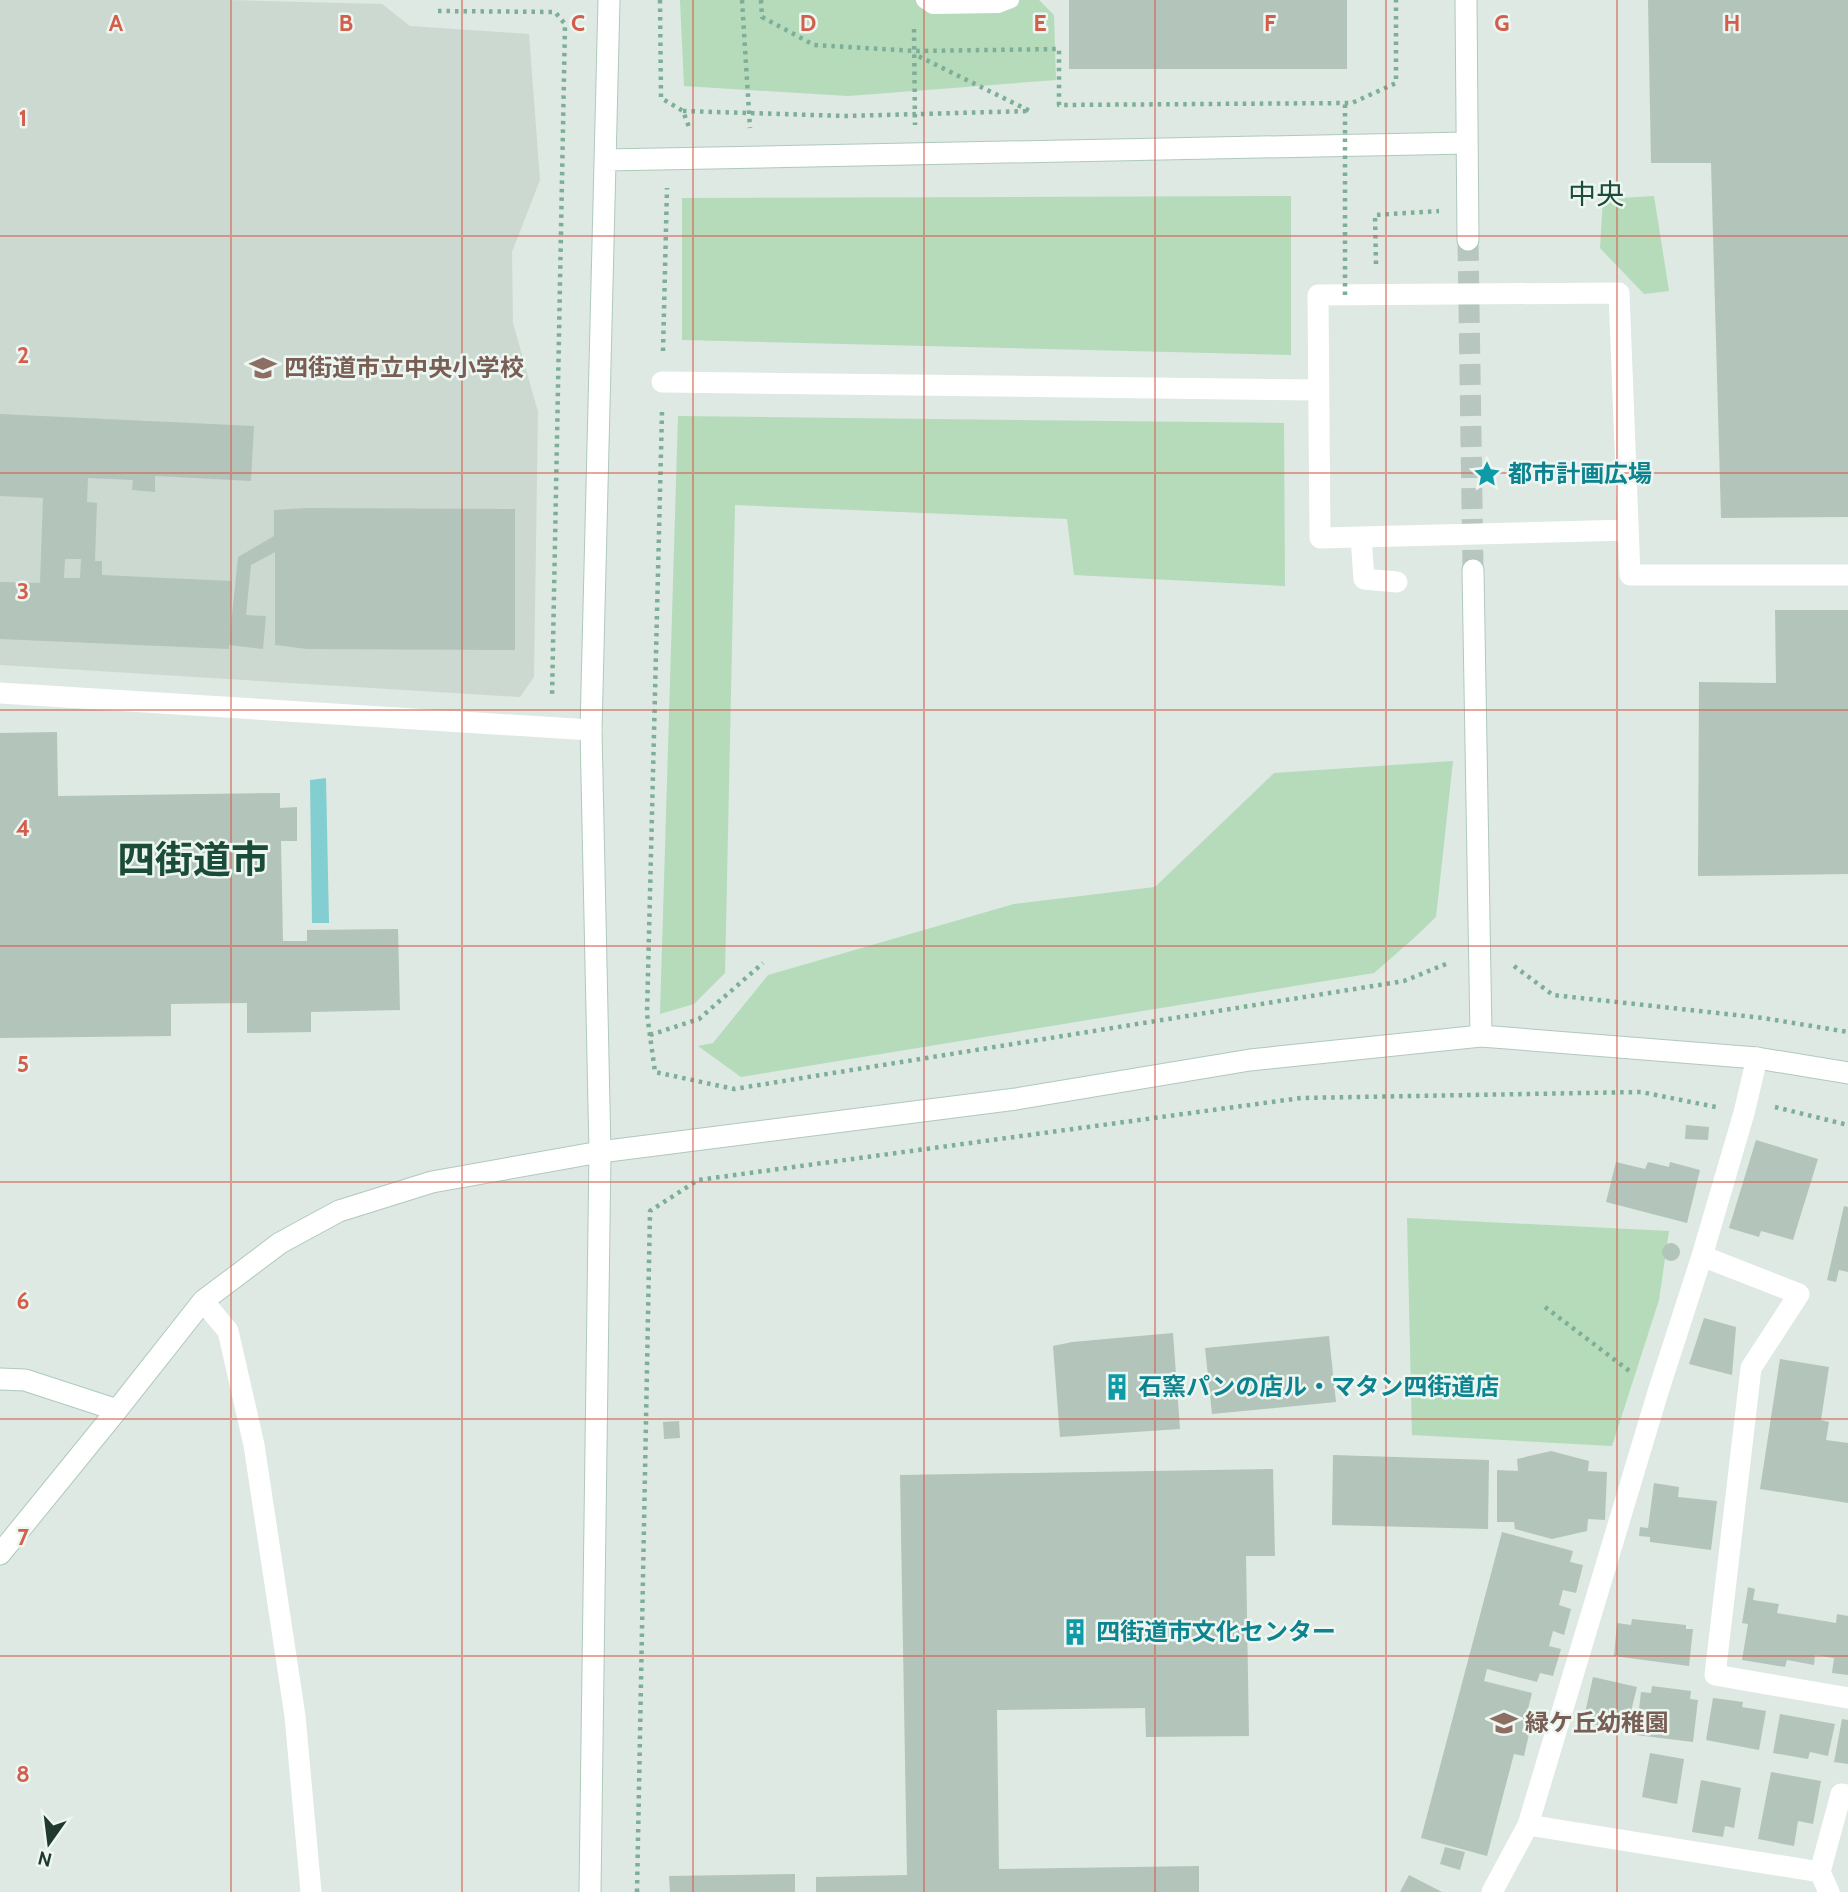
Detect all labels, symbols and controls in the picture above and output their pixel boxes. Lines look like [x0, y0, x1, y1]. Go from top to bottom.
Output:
text: A [109, 9, 124, 37]
text: B [339, 9, 353, 37]
text: C [571, 9, 585, 37]
text: D [800, 9, 816, 37]
text: E [1033, 9, 1047, 37]
text: F [1264, 9, 1276, 37]
text: G [1494, 9, 1510, 37]
text: H [1724, 9, 1740, 37]
text: 1 [19, 104, 27, 132]
district label: 中央 [1568, 177, 1624, 211]
text: 2 [17, 341, 29, 369]
school or university icon: 四街道市立中央小学校 [248, 353, 278, 383]
place label: 四街道市立中央小学校 [284, 353, 524, 382]
place icon: 都市計画広場 [1472, 459, 1502, 489]
place label: 都市計画広場 [1508, 459, 1652, 488]
text: 3 [17, 577, 29, 605]
text: 4 [16, 814, 30, 842]
district label: 四街道市 [117, 836, 269, 883]
text: 5 [17, 1050, 29, 1078]
text: 6 [17, 1287, 29, 1315]
building icon: 石窯パンの店ル・マタン四街道店 [1102, 1372, 1132, 1402]
place label: 石窯パンの店ル・マタン四街道店 [1138, 1372, 1499, 1401]
text: 7 [17, 1523, 29, 1551]
building icon: 四街道市文化センター [1060, 1617, 1090, 1647]
place label: 四街道市文化センター [1096, 1617, 1336, 1646]
school or university icon: 緑ケ丘幼稚園 [1489, 1708, 1519, 1738]
place label: 緑ケ丘幼稚園 [1525, 1708, 1669, 1737]
text: 8 [16, 1760, 30, 1788]
north arrow [14, 1808, 84, 1878]
text: N [36, 1846, 54, 1872]

